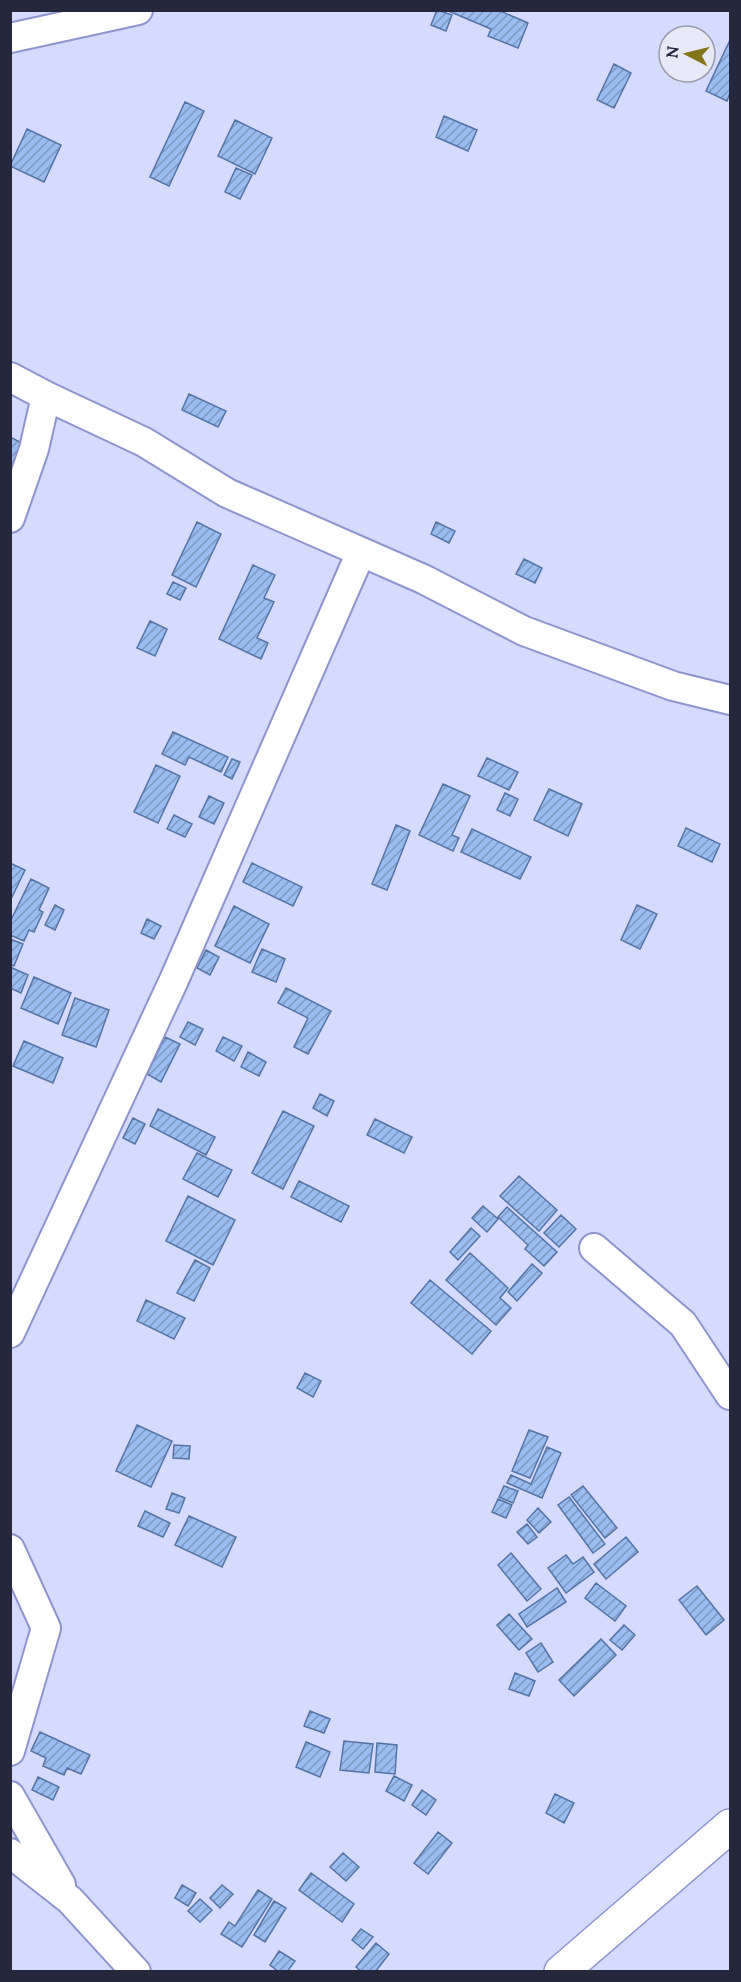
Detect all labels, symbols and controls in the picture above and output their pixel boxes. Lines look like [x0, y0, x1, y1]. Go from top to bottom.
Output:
north arrow [657, 24, 717, 84]
text: N [661, 45, 683, 60]

